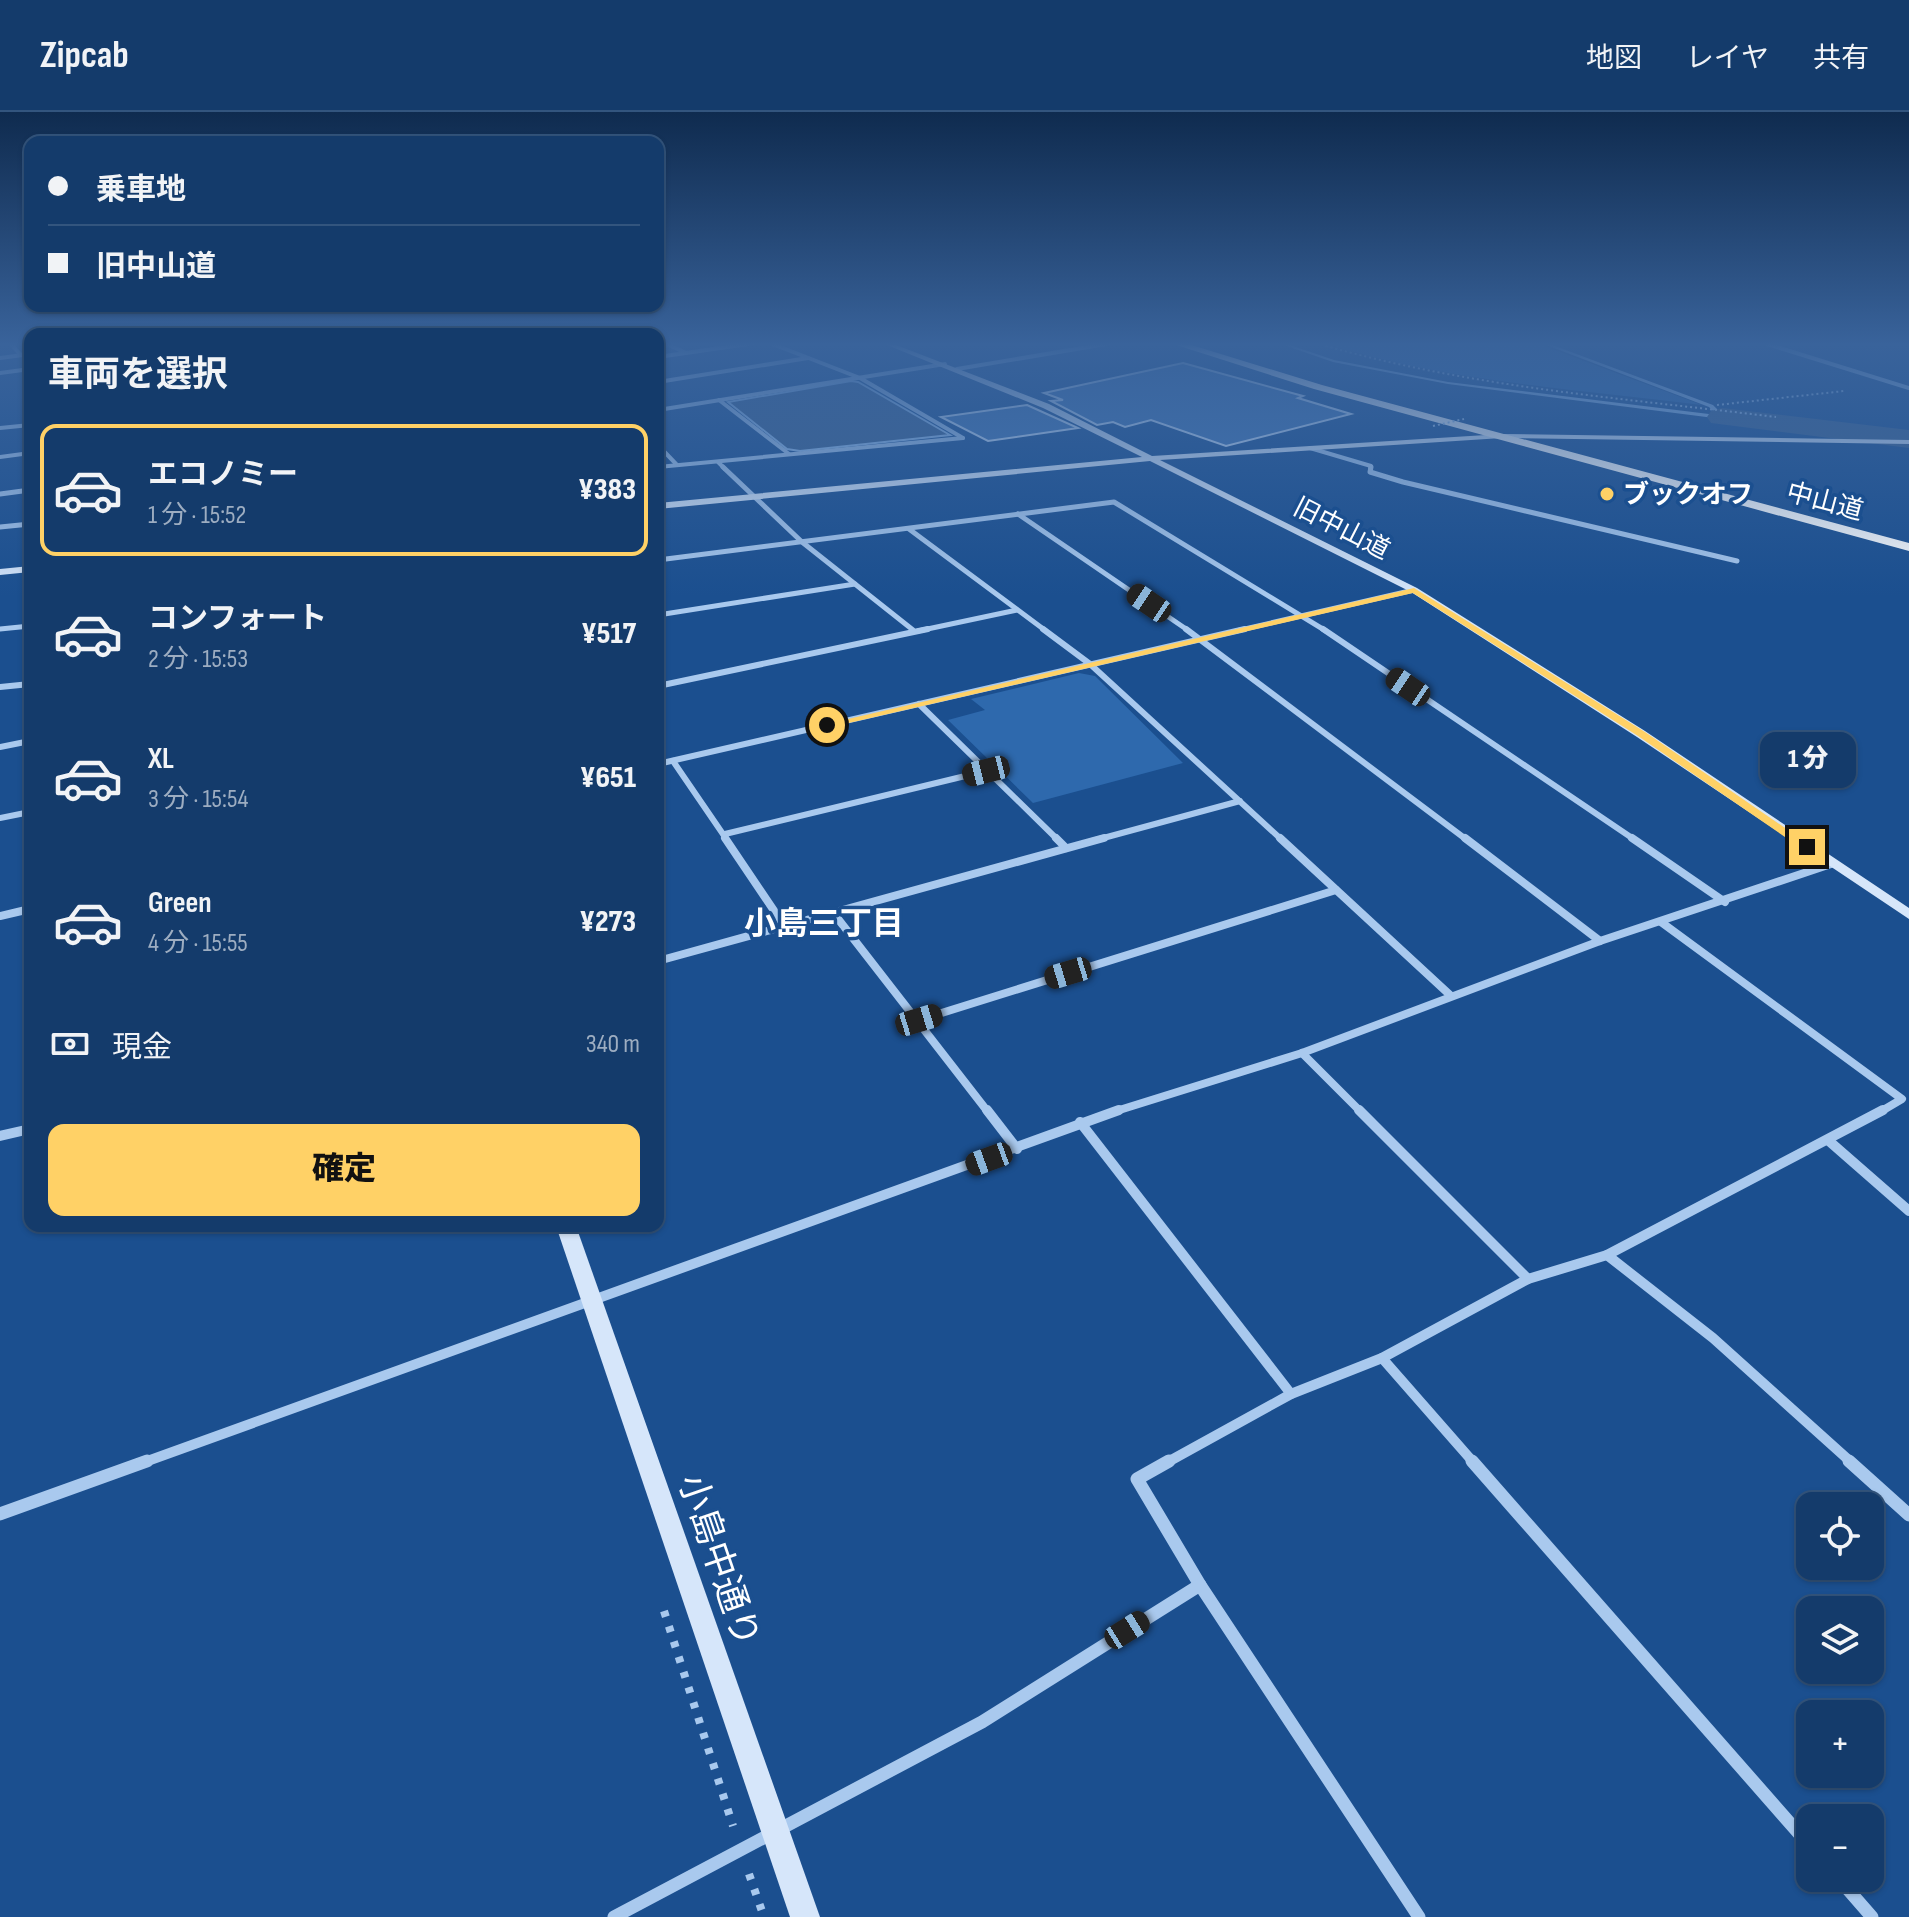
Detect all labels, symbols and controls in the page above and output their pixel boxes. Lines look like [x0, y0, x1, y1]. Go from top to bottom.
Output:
text: Zipcab [40, 33, 129, 78]
text: 地図 [1586, 42, 1642, 75]
text: レイヤ [1686, 42, 1769, 75]
text: 共有 [1813, 42, 1869, 75]
text: 乗車地 [96, 172, 186, 208]
text: 旧中山道 [96, 249, 216, 285]
text: 車両を選択 [48, 354, 228, 397]
icon: car [52, 454, 124, 526]
text: エコノミー [148, 457, 298, 493]
text: ¥383 [578, 472, 636, 508]
street label: 中山道 [1783, 477, 1866, 528]
place label: ブックオフ [1623, 480, 1753, 511]
marker: ブックオフ [1598, 485, 1616, 503]
street label: 旧中山道 [1288, 492, 1395, 567]
text: 1 分 · 15:52 [148, 500, 246, 531]
car [1122, 580, 1176, 626]
icon: car [52, 598, 124, 670]
text: コンフォート [148, 601, 327, 637]
text: ¥517 [581, 616, 636, 652]
text: 2 分 · 15:53 [148, 644, 248, 675]
car [1381, 664, 1435, 710]
route start [809, 707, 845, 743]
callout: 1 分 [1759, 731, 1855, 787]
text: XL [148, 741, 174, 777]
icon: car [52, 742, 124, 814]
text: 1 分 [1788, 744, 1828, 775]
car [960, 754, 1012, 788]
text: ¥651 [580, 760, 636, 796]
text: 3 分 · 15:54 [148, 784, 248, 815]
route end [1789, 829, 1825, 865]
text: Green [148, 885, 212, 921]
icon: car [52, 886, 124, 958]
text: ¥273 [580, 904, 636, 940]
district label: 小島三丁目 [744, 905, 904, 944]
text: 4 分 · 15:55 [148, 928, 248, 959]
car [1042, 955, 1094, 991]
car [893, 1002, 945, 1038]
icon: cash [48, 1022, 92, 1066]
text: 340 m [586, 1029, 640, 1060]
text: 現金 [112, 1030, 172, 1066]
button: 確定 [48, 1124, 640, 1216]
car [962, 1140, 1016, 1178]
street label: 小島中通り [668, 1469, 767, 1653]
map controls [1796, 1492, 1884, 1892]
button: locate [1796, 1492, 1884, 1580]
button: layers [1796, 1596, 1884, 1684]
car [1100, 1607, 1154, 1653]
button: + [1796, 1700, 1884, 1788]
button: − [1796, 1804, 1884, 1892]

